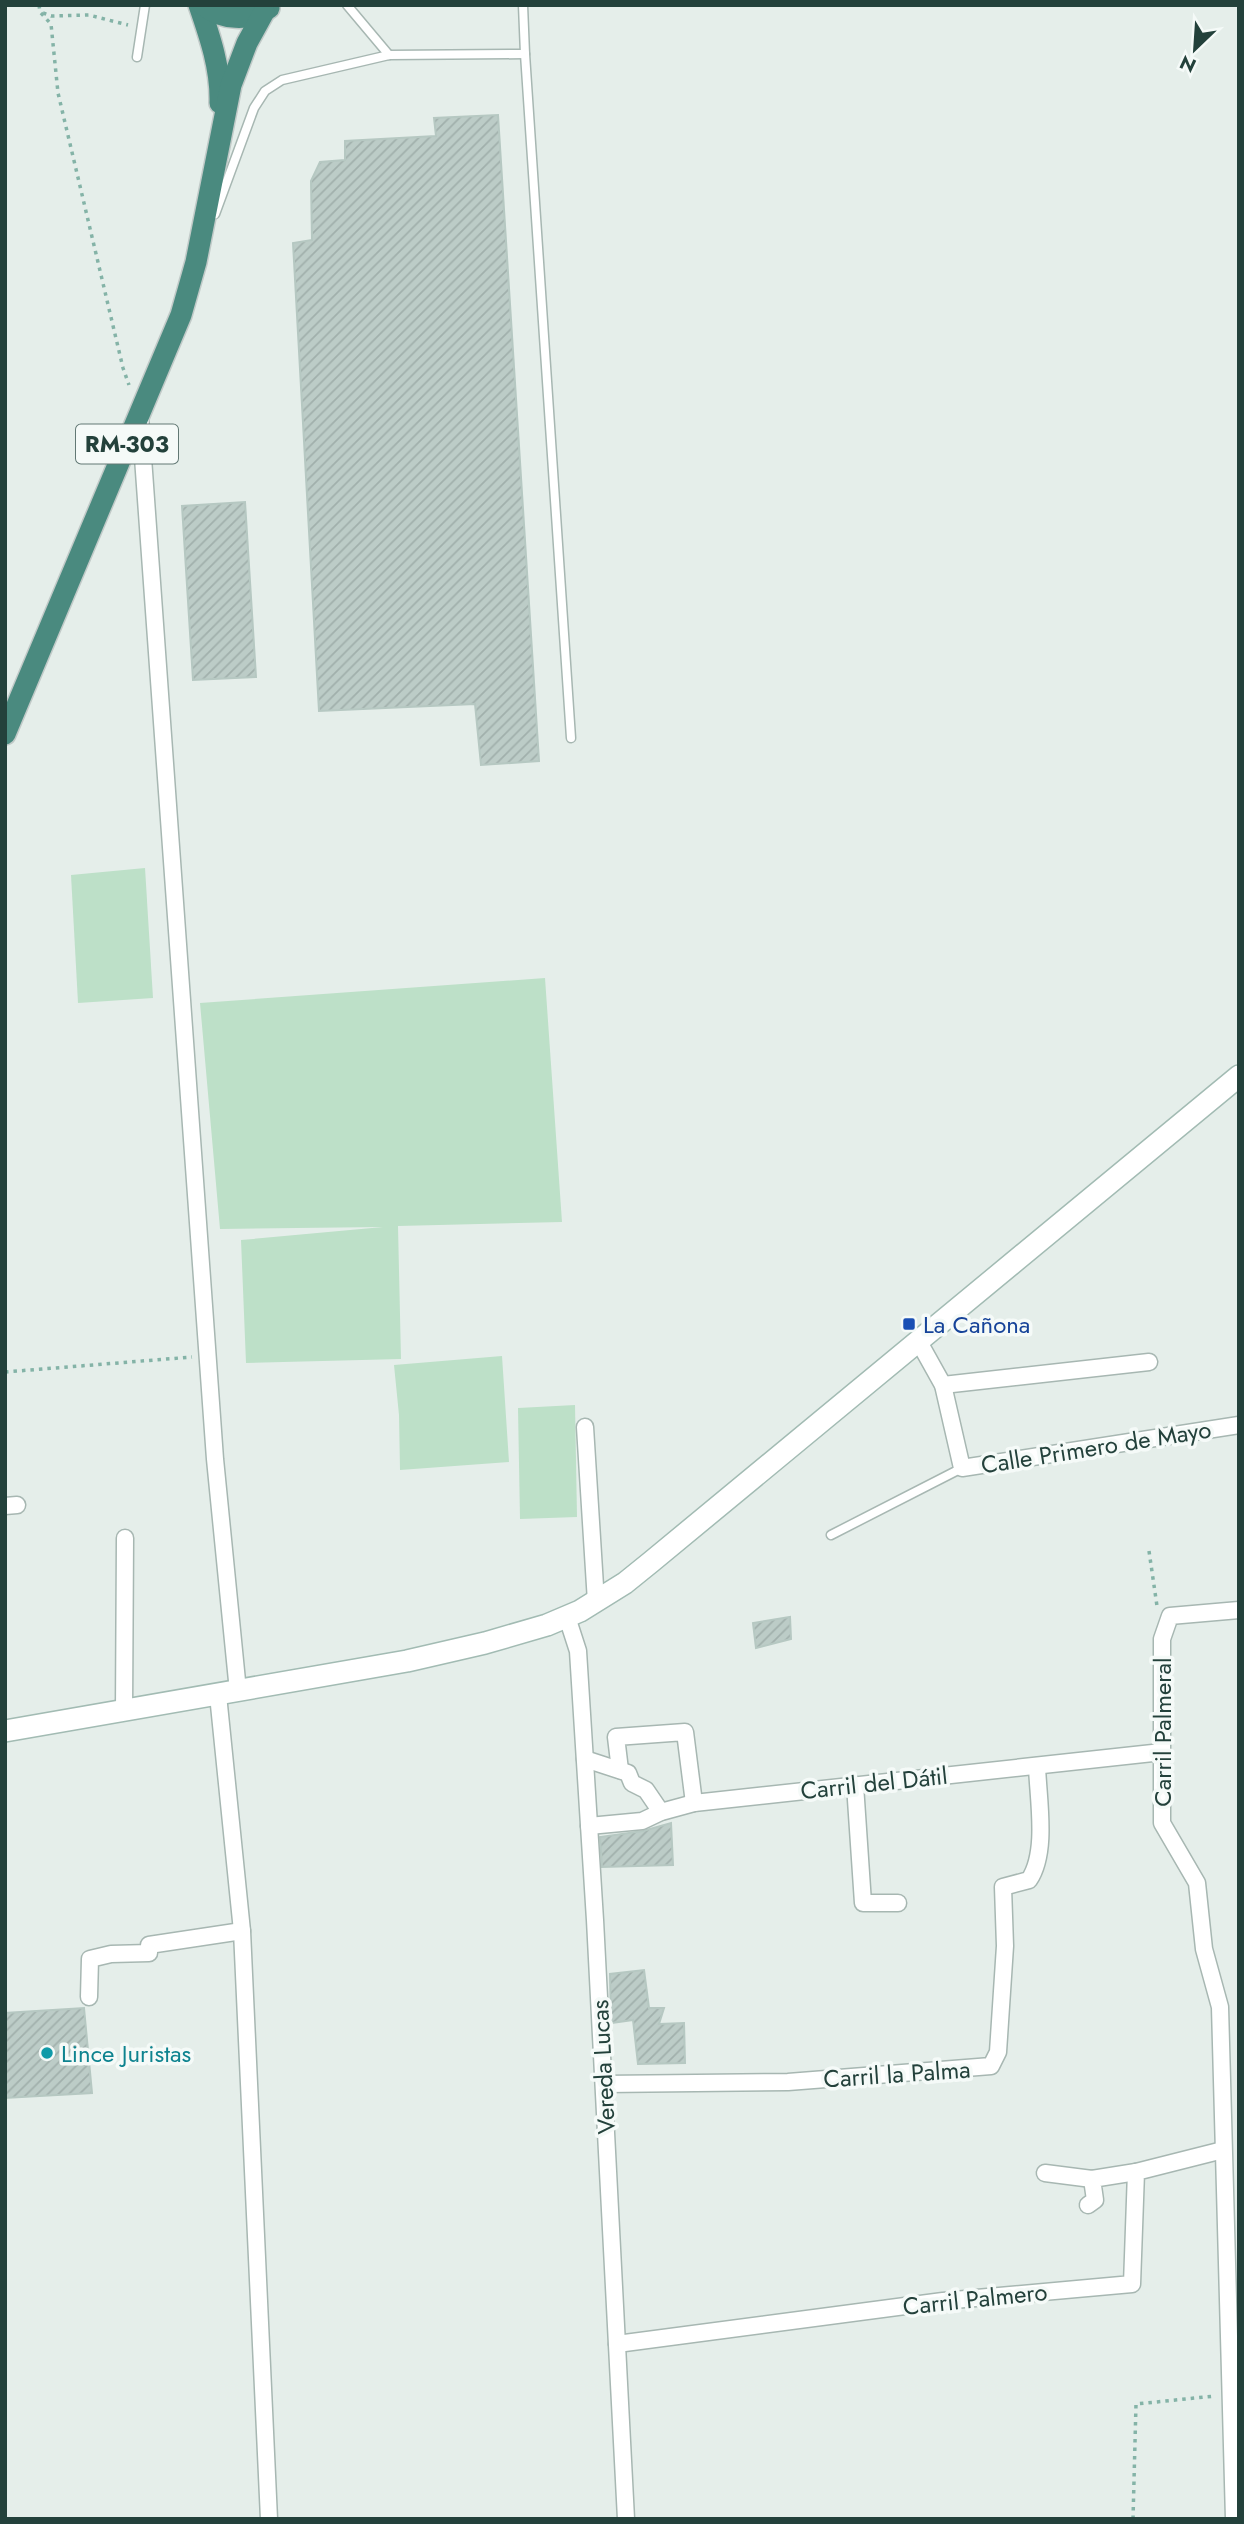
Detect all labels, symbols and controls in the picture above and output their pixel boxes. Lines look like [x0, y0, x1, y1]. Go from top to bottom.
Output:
north arrow [1160, 14, 1230, 84]
text: N [1175, 49, 1201, 79]
road number: RM-303 [76, 424, 178, 464]
place label: La Cañona [923, 1307, 1030, 1342]
marker: La Cañona [901, 1316, 917, 1332]
street label: Calle Primero de Mayo [978, 1412, 1214, 1482]
street label: Carril Palmeral [1145, 1657, 1180, 1807]
street label: Carril del Dátil [799, 1758, 949, 1808]
street label: Vereda Lucas [582, 1999, 624, 2135]
place label: Lince Juristas [61, 2036, 191, 2071]
marker: Lince Juristas [39, 2045, 55, 2061]
street label: Carril la Palma [822, 2051, 972, 2097]
street label: Carril Palmero [901, 2274, 1049, 2324]

